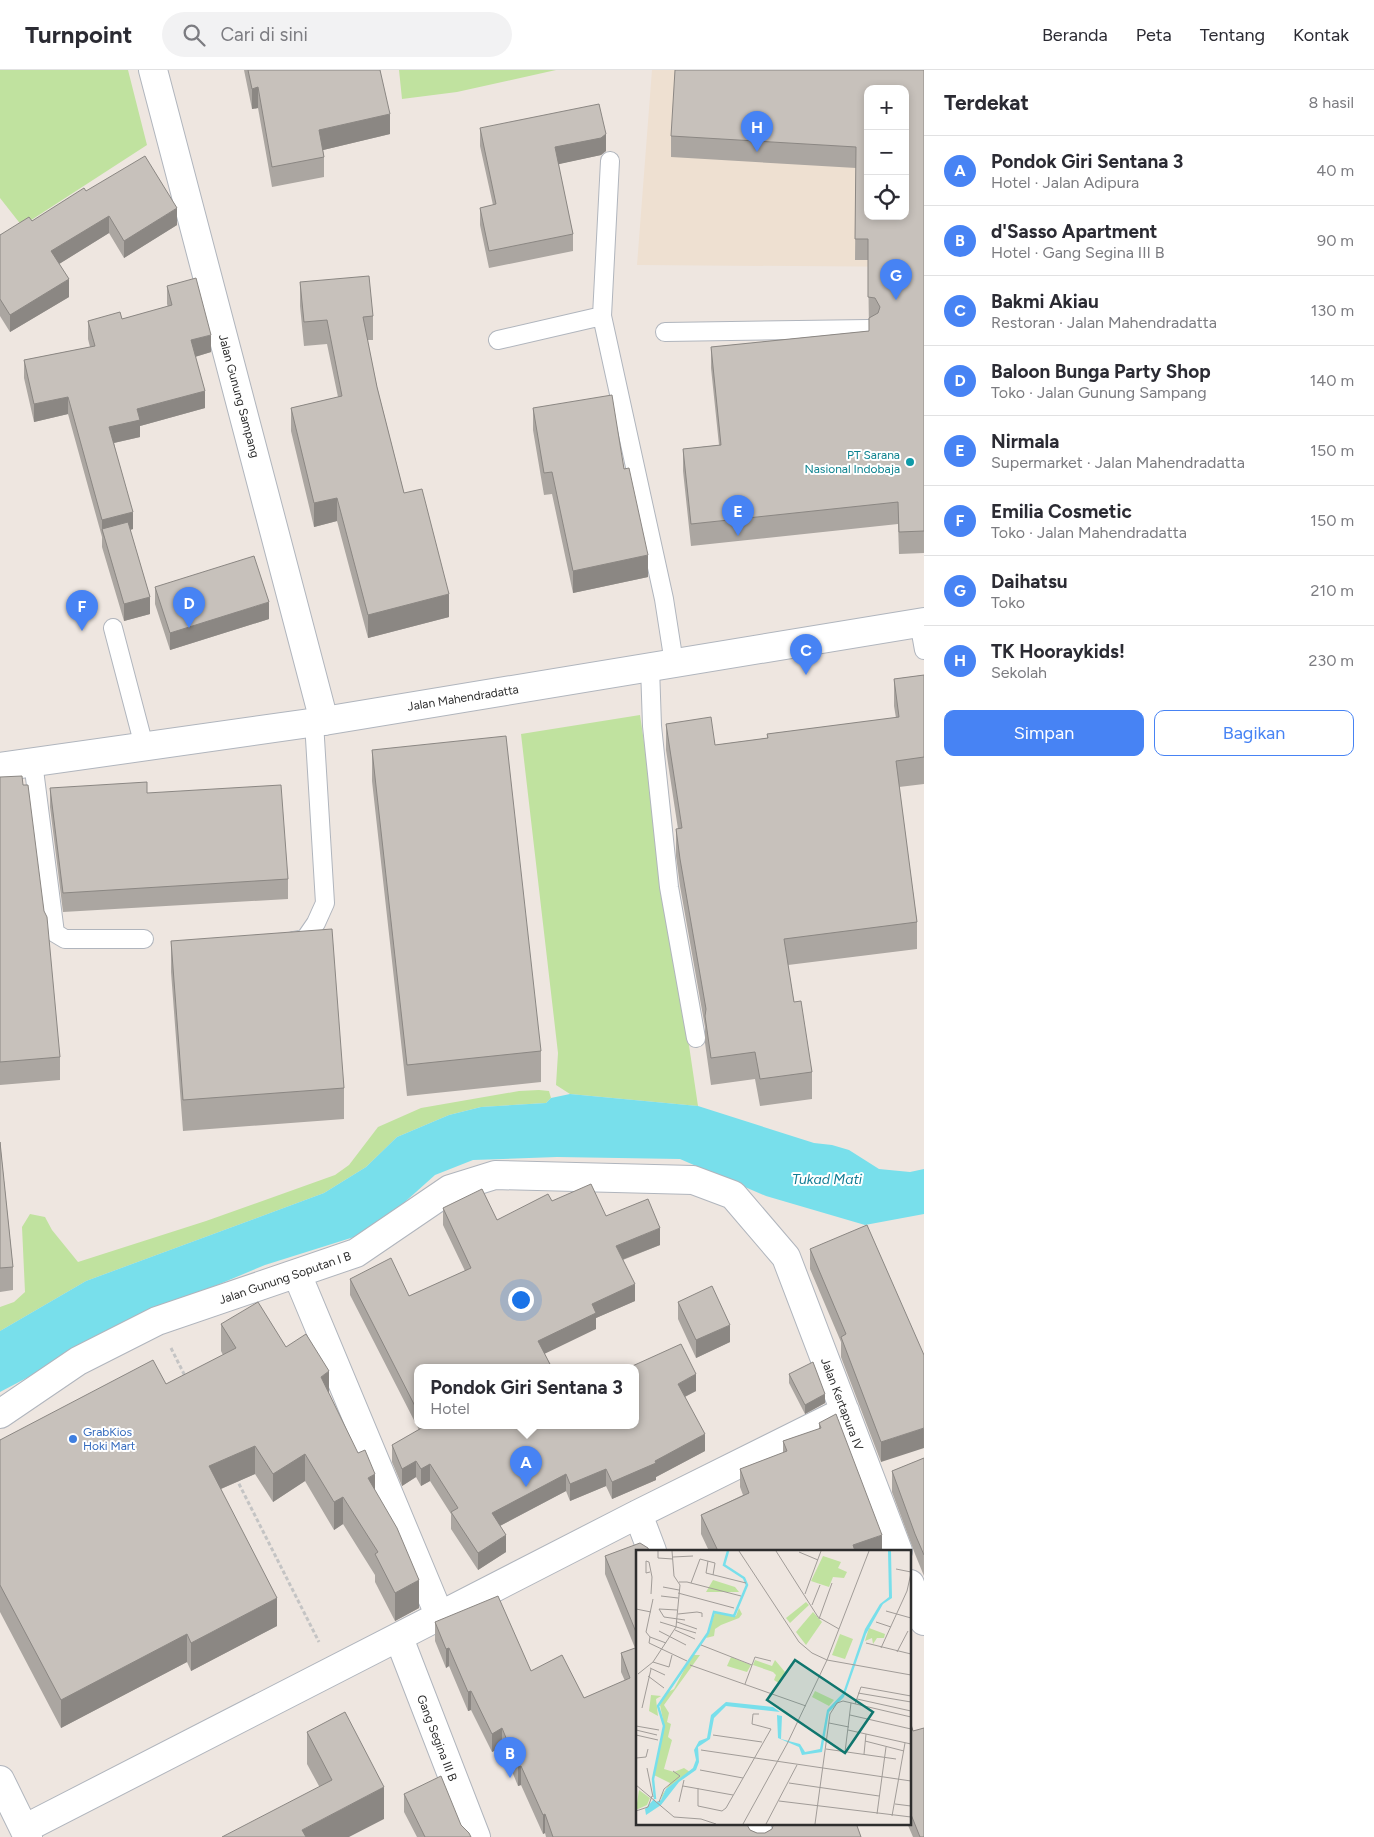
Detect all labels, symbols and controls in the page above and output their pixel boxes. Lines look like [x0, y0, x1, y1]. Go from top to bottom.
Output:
search box [162, 12, 512, 57]
text: Turnpoint [25, 20, 132, 49]
icon: search [180, 21, 208, 49]
text: Cari di sini [220, 23, 308, 46]
text: Beranda [1042, 24, 1108, 46]
text: Peta [1136, 24, 1172, 46]
text: Tentang [1200, 24, 1265, 46]
text: Kontak [1293, 24, 1349, 46]
map controls [864, 85, 909, 220]
button: + [864, 85, 909, 130]
text: Terdekat [944, 90, 1029, 115]
text: 8 hasil [1308, 93, 1354, 112]
pin: H [741, 111, 773, 152]
button: − [864, 130, 909, 175]
text: Pondok Giri Sentana 3 [991, 150, 1183, 173]
text: A [954, 161, 966, 180]
text: 40 m [1316, 161, 1354, 180]
text: Hotel · Jalan Adipura [991, 173, 1139, 192]
button: locate [864, 175, 909, 220]
text: d'Sasso Apartment [991, 220, 1157, 243]
text: B [955, 231, 965, 250]
text: 90 m [1317, 231, 1354, 250]
text: Hotel · Gang Segina III B [991, 243, 1165, 262]
pin: G [880, 259, 912, 300]
text: Bakmi Akiau [991, 290, 1099, 313]
text: C [954, 301, 966, 320]
text: 130 m [1311, 301, 1354, 320]
text: Restoran · Jalan Mahendradatta [991, 313, 1217, 332]
street label: Jalan Gunung Sampang [216, 333, 262, 459]
text: Baloon Bunga Party Shop [991, 360, 1211, 383]
text: D [954, 371, 966, 390]
text: 140 m [1310, 371, 1354, 390]
text: Toko · Jalan Gunung Sampang [991, 383, 1207, 402]
text: Nirmala [991, 430, 1059, 453]
text: E [955, 441, 965, 460]
text: 150 m [1310, 441, 1354, 460]
place label: PT Sarana Nasional Indobaja [804, 448, 900, 476]
text: Supermarket · Jalan Mahendradatta [991, 453, 1245, 472]
marker: PT Sarana Nasional Indobaja [904, 456, 916, 468]
pin: E [722, 495, 754, 536]
text: Emilia Cosmetic [991, 500, 1132, 523]
text: F [956, 511, 964, 530]
text: 150 m [1310, 511, 1354, 530]
text: Toko · Jalan Mahendradatta [991, 523, 1187, 542]
text: Daihatsu [991, 570, 1068, 593]
text: G [954, 581, 966, 600]
text: 210 m [1311, 581, 1354, 600]
pin: D [173, 587, 205, 628]
pin: F [66, 590, 98, 631]
text: Toko [991, 593, 1025, 612]
pin: C [790, 634, 822, 675]
text: TK Hooraykids! [991, 640, 1125, 663]
text: H [954, 651, 966, 670]
text: 230 m [1309, 651, 1354, 670]
text: Sekolah [991, 663, 1047, 682]
street label: Jalan Mahendradatta [406, 682, 520, 714]
button: Simpan [944, 710, 1144, 756]
button: Bagikan [1154, 710, 1354, 756]
water label: Tukad Mati [792, 1171, 863, 1188]
street label: Jalan Gunung Soputan I B [217, 1249, 353, 1307]
your location [508, 1287, 534, 1313]
street label: Jalan Kertapura IV [818, 1356, 866, 1453]
popup [414, 1364, 639, 1429]
text: Pondok Giri Sentana 3 [430, 1376, 623, 1399]
text: Hotel [430, 1399, 470, 1418]
place label: GrabKios Hoki Mart [83, 1425, 136, 1453]
marker: GrabKios Hoki Mart [67, 1433, 79, 1445]
pin: A [510, 1446, 542, 1487]
inset map [636, 1550, 912, 1824]
street label: Gang Segina III B [414, 1693, 460, 1783]
pin: B [494, 1737, 526, 1778]

